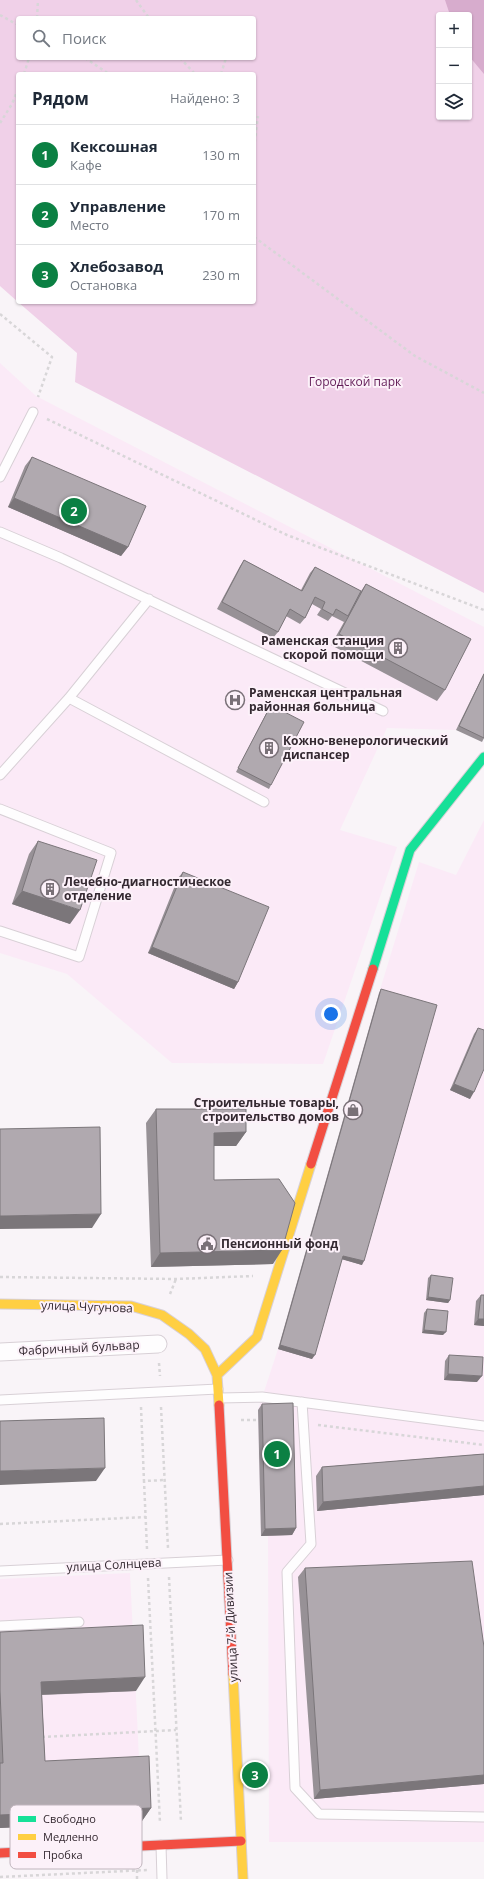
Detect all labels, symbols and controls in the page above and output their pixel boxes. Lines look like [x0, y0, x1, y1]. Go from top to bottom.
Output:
map controls [436, 12, 472, 120]
button: + [436, 12, 472, 48]
search box [16, 16, 256, 60]
icon: search [30, 27, 52, 49]
text: Поиск [62, 28, 106, 48]
button: − [436, 48, 472, 84]
button: layers [436, 84, 472, 120]
text: Рядом [32, 87, 89, 110]
text: Найдено: 3 [170, 89, 240, 107]
text: Кексошная [70, 136, 158, 156]
text: 1 [41, 146, 49, 164]
text: 130 m [202, 146, 240, 164]
text: Кафе [70, 156, 102, 174]
text: Управление [70, 196, 166, 216]
text: 2 [41, 206, 49, 224]
text: 170 m [202, 206, 240, 224]
text: Место [70, 216, 109, 234]
text: Хлебозавод [70, 256, 163, 276]
text: 3 [41, 266, 49, 284]
text: 230 m [202, 266, 240, 284]
text: Остановка [70, 276, 137, 294]
park label: Городской парк [309, 373, 402, 390]
pin: 2 [61, 496, 87, 526]
place label: Раменская станция скорой помощи [261, 632, 384, 663]
building icon: Раменская станция скорой помощи [387, 637, 409, 659]
place label: Раменская центральная районная больница [249, 684, 402, 715]
hospital icon: Раменская центральная районная больница [224, 689, 246, 711]
place label: Кожно-венерологический диспансер [283, 732, 448, 763]
building icon: Кожно-венерологический диспансер [258, 737, 280, 759]
place label: Лечебно-диагностическое отделение [64, 873, 231, 904]
building icon: Лечебно-диагностическое отделение [39, 878, 61, 900]
your location [321, 1004, 341, 1024]
place label: Строительные товары, строительство домов [194, 1094, 339, 1125]
shop icon: Строительные товары, строительство домов [342, 1099, 364, 1121]
public building icon: Пенсионный фонд [196, 1233, 218, 1255]
place label: Пенсионный фонд [221, 1235, 338, 1252]
street label: улица Чугунова [41, 1296, 133, 1317]
street label: Фабричный бульвар [18, 1336, 140, 1359]
pin: 1 [264, 1439, 290, 1469]
street label: улица Солнцева [66, 1554, 162, 1575]
street label: улица 7-й Дивизии [219, 1571, 242, 1683]
pin: 3 [242, 1760, 268, 1790]
legend [10, 1805, 142, 1869]
text: Свободно [43, 1811, 96, 1826]
text: Медленно [43, 1829, 99, 1844]
text: Пробка [43, 1847, 83, 1862]

